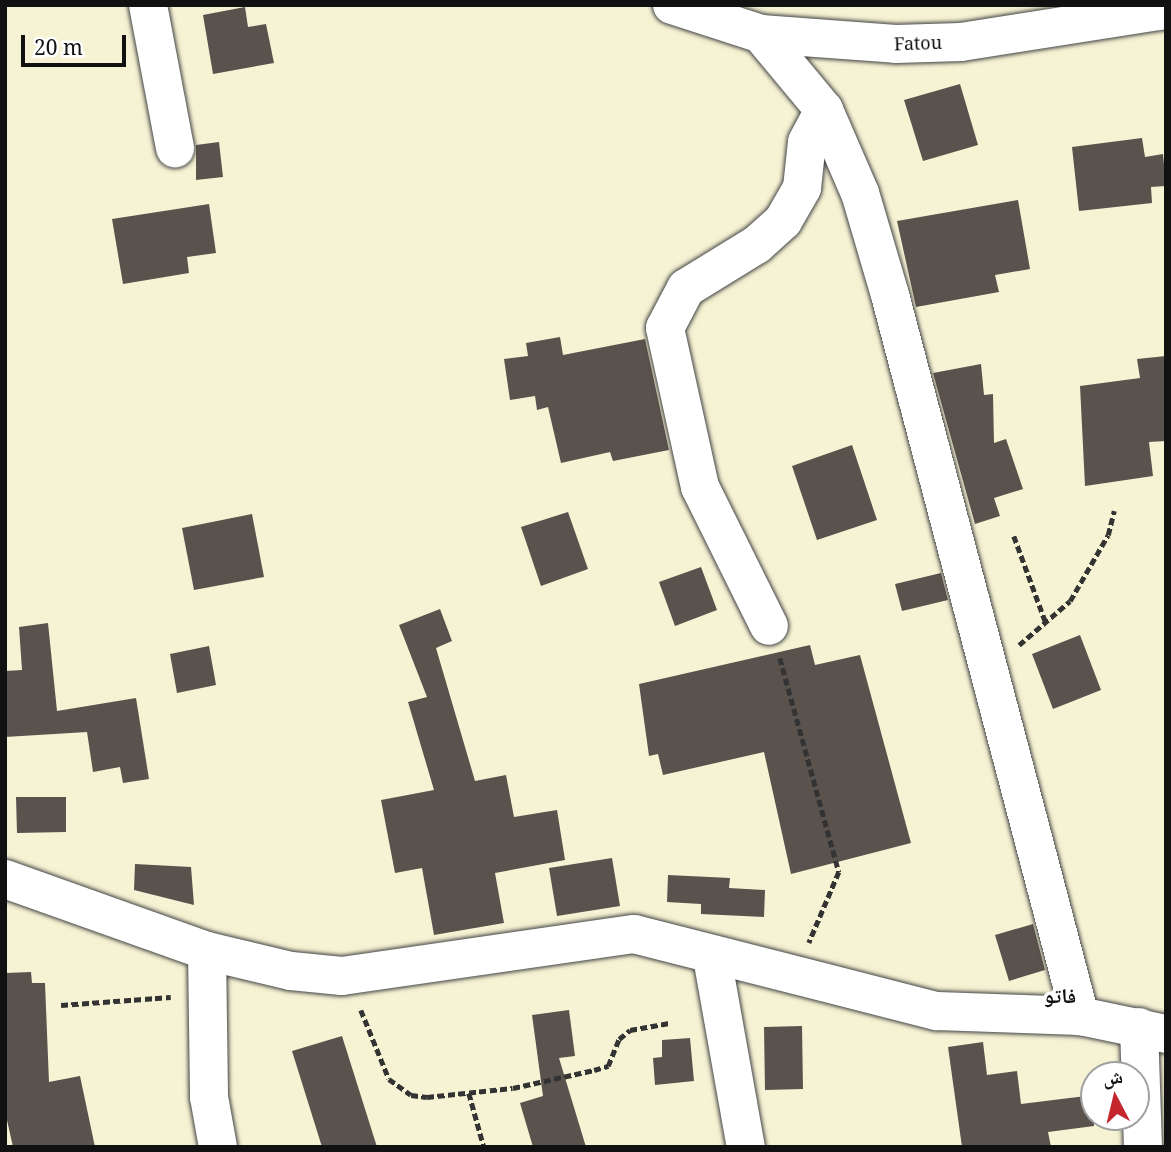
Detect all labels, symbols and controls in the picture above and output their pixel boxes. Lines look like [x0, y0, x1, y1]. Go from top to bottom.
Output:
scale bar [24, 21, 130, 65]
street label: Fatou [894, 31, 942, 55]
text: 20 m [34, 33, 83, 61]
district label: فاتو [1044, 982, 1076, 1008]
north arrow [1080, 1061, 1150, 1131]
text: ش [1101, 1063, 1124, 1091]

